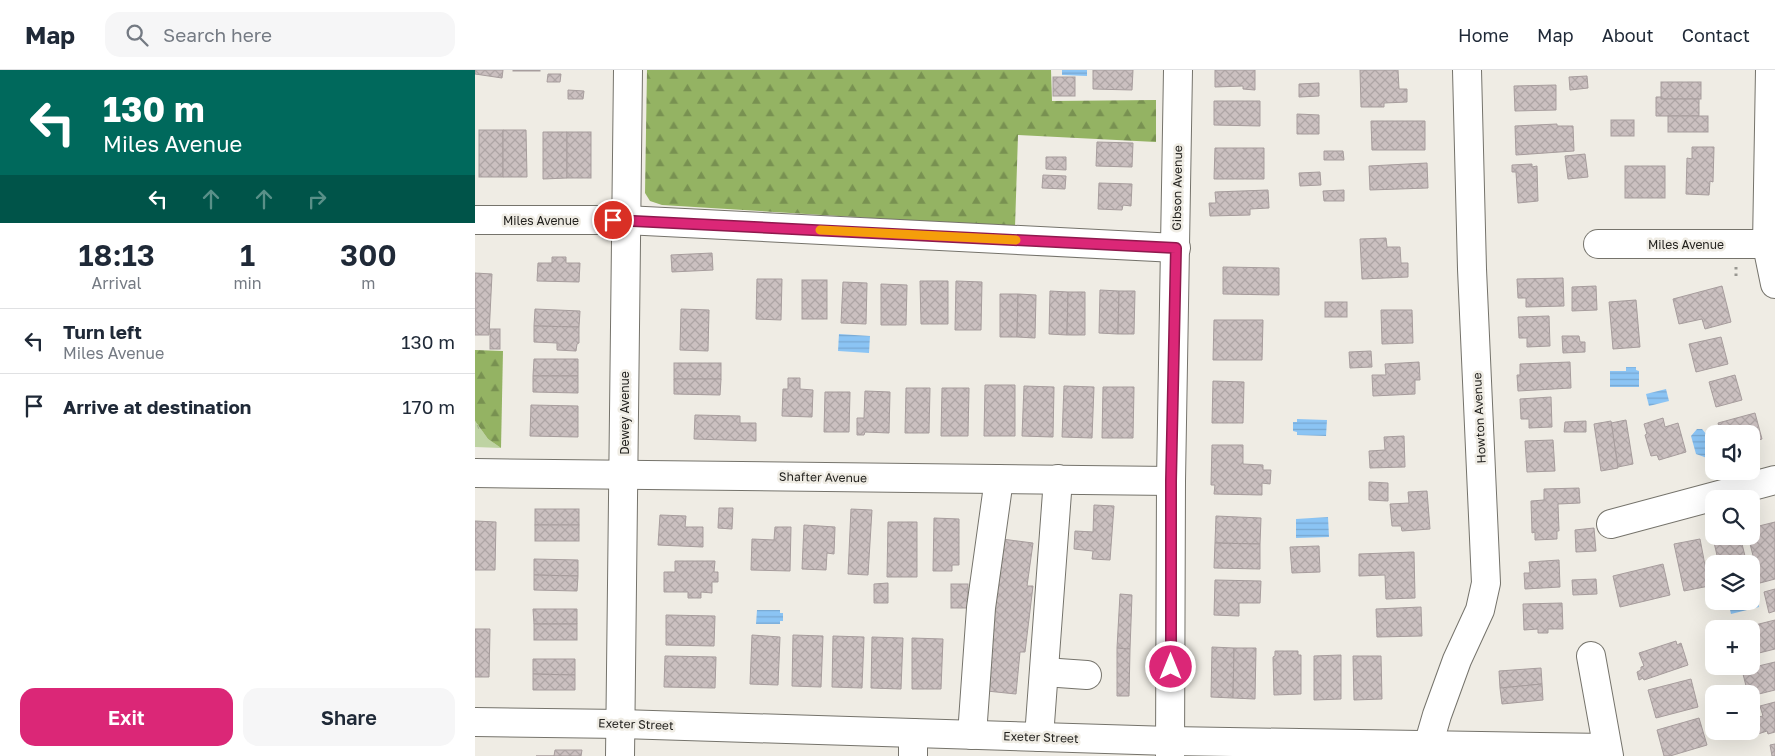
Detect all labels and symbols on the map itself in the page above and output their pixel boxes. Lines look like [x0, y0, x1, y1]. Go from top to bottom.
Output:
street label: Gibson Avenue [1169, 145, 1185, 231]
pin [592, 199, 634, 241]
street label: Miles Avenue [503, 213, 579, 228]
street label: Miles Avenue [1648, 237, 1724, 252]
street label: Dewey Avenue [617, 371, 632, 455]
street label: Howton Avenue [1469, 372, 1489, 464]
street label: Shafter Avenue [779, 469, 867, 485]
position arrow [1144, 640, 1196, 692]
street label: Exeter Street [598, 715, 674, 733]
street label: Exeter Street [1003, 728, 1079, 746]

